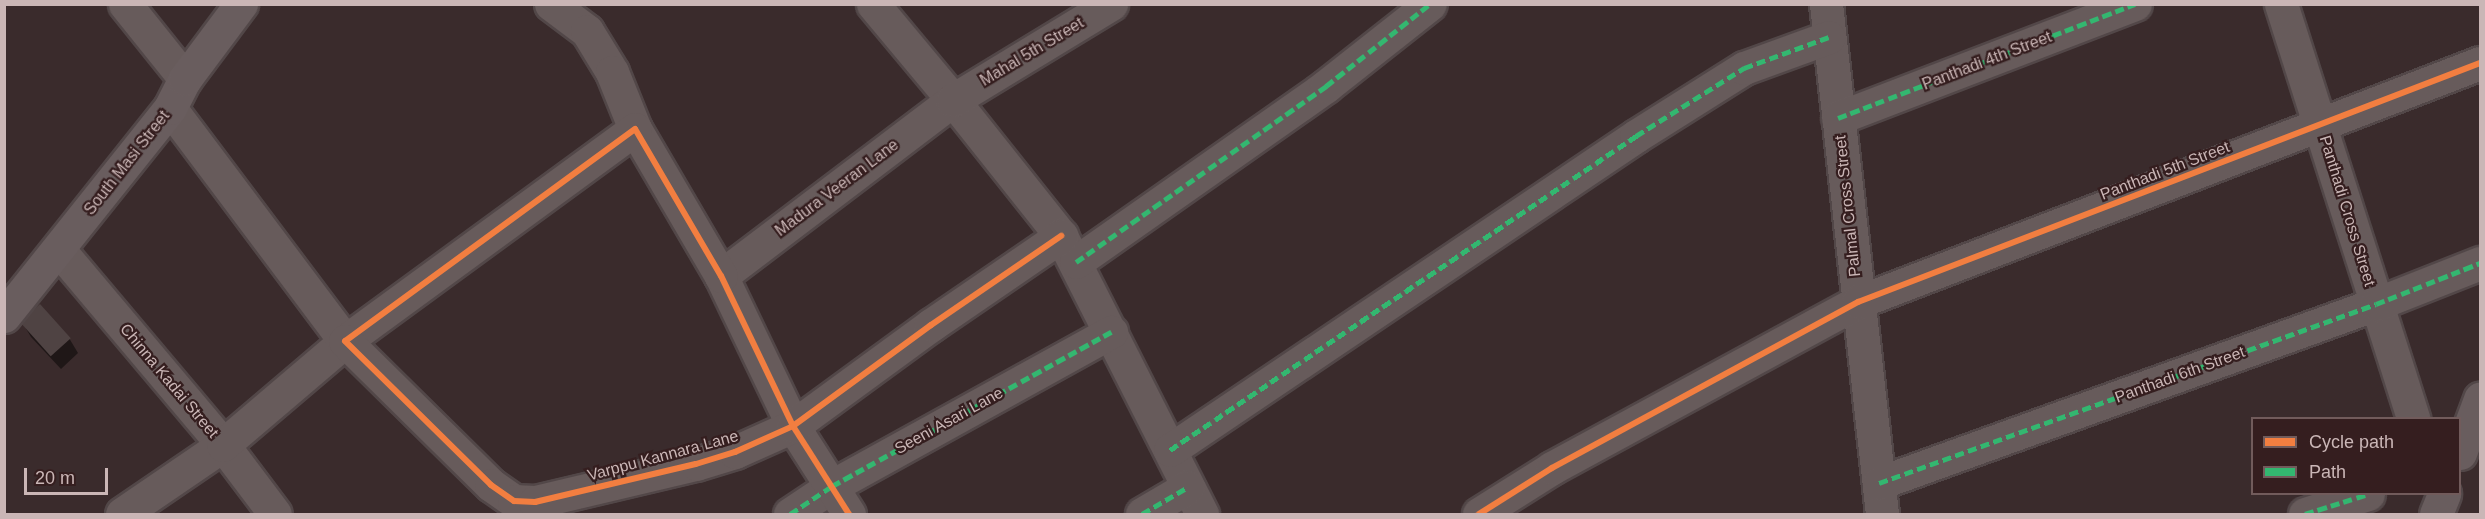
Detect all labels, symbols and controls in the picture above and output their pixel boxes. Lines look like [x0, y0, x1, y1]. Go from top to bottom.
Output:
street label: Mahal 5th Street [977, 14, 1087, 90]
street label: Panthadi 4th Street [1920, 27, 2054, 95]
street label: South Masi Street [80, 107, 174, 219]
street label: Panthadi Cross Street [2315, 133, 2379, 289]
street label: Palmal Cross Street [1831, 134, 1865, 278]
street label: Madura Veeran Lane [772, 135, 902, 241]
street label: Panthadi 5th Street [2098, 137, 2232, 205]
street label: Chinna Kadai Street [116, 320, 222, 442]
street label: Panthadi 6th Street [2112, 343, 2248, 407]
street label: Seeni Asari Lane [891, 383, 1007, 459]
legend [2251, 417, 2461, 495]
street label: Varppu Kannara Lane [585, 427, 741, 485]
text: Cycle path [2309, 432, 2394, 452]
scale bar [27, 456, 111, 494]
text: Path [2309, 462, 2346, 482]
text: 20 m [35, 468, 75, 488]

